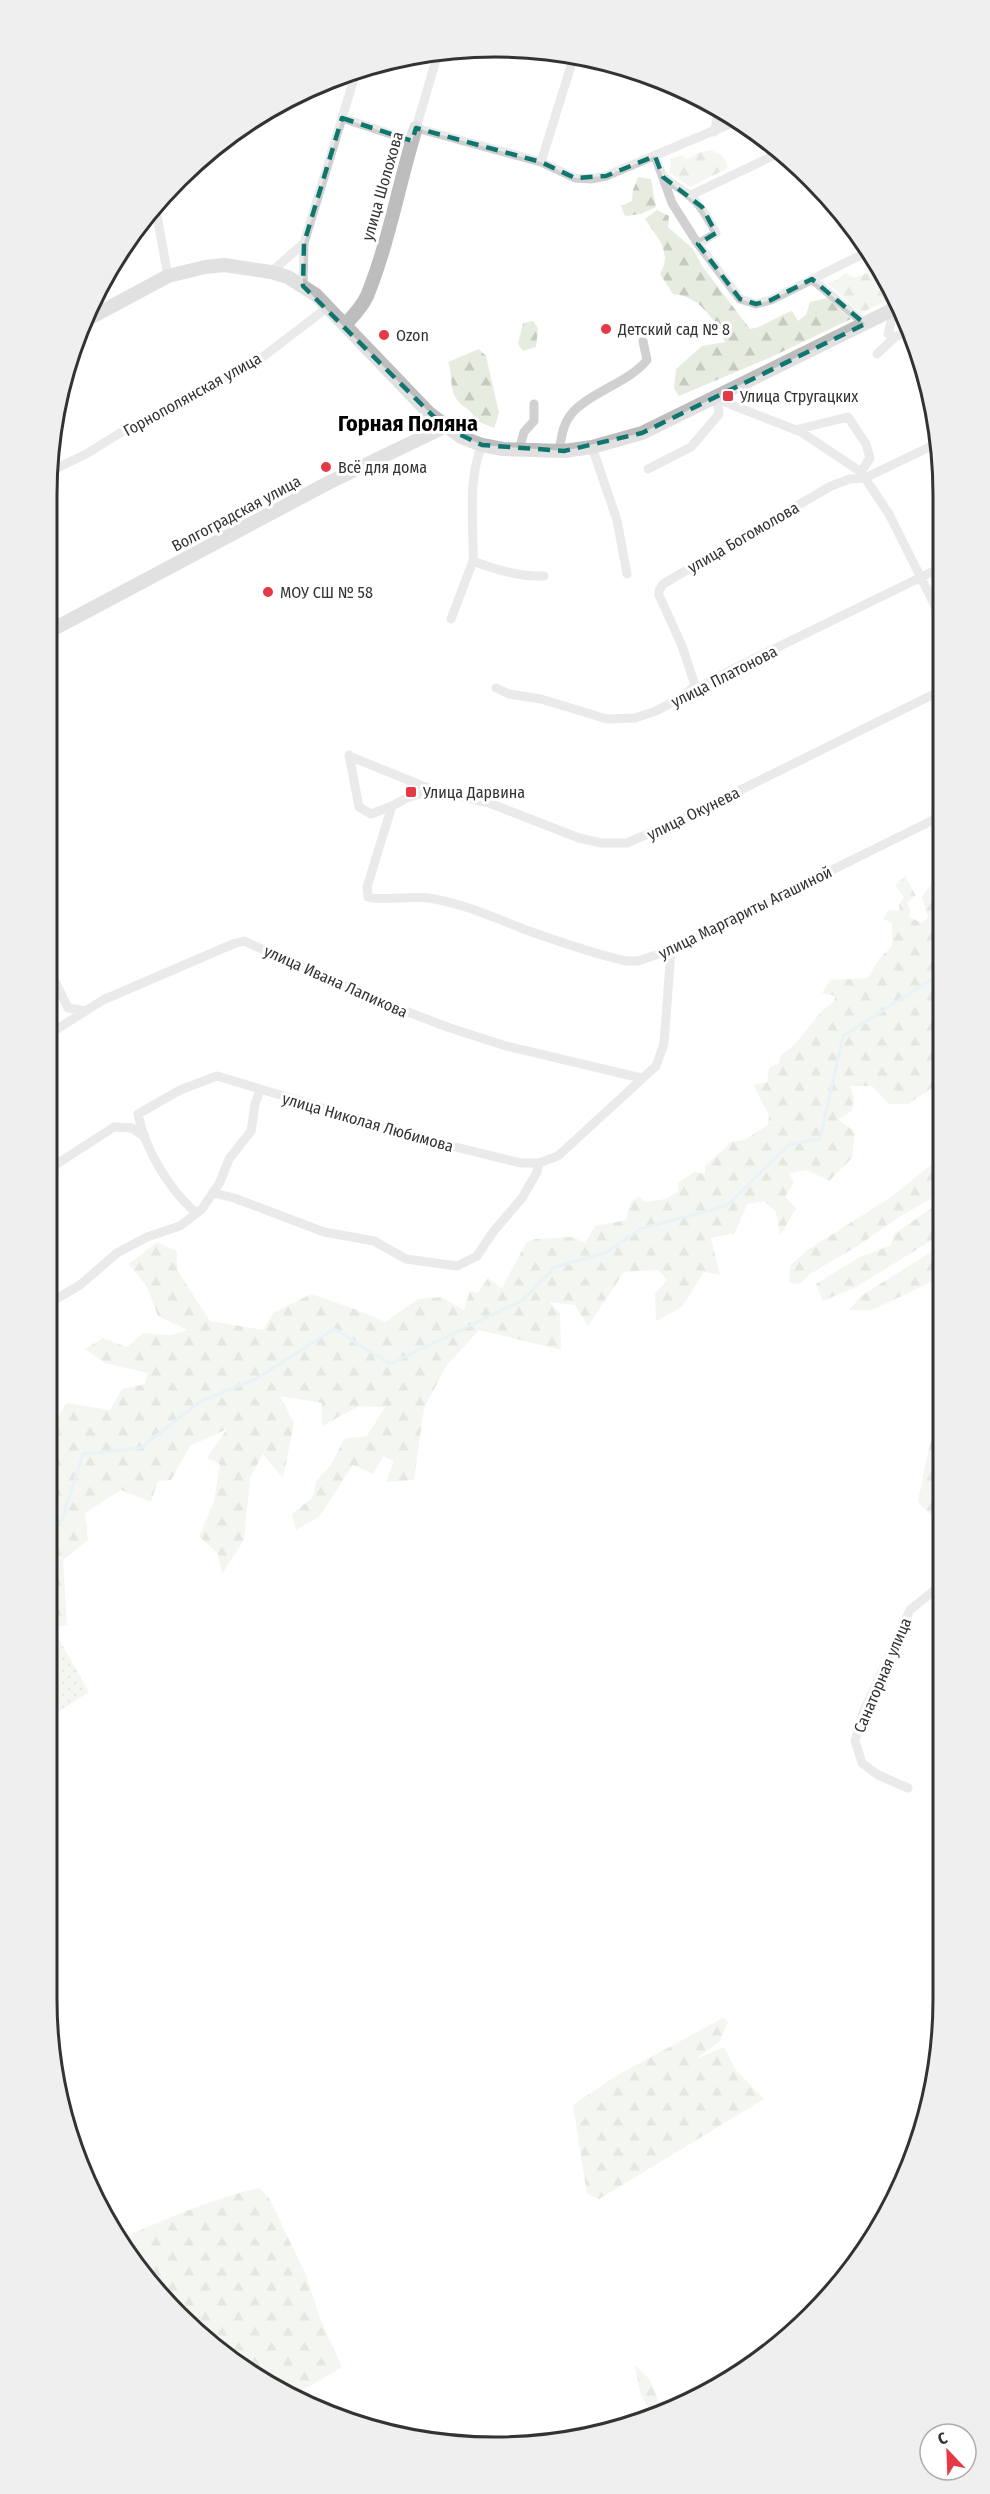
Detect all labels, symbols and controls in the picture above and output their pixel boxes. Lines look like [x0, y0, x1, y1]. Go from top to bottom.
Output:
street label: улица Шолохова [358, 129, 407, 243]
place label: Детский сад № 8 [617, 320, 730, 339]
marker: Детский сад № 8 [599, 322, 613, 336]
place label: Ozon [396, 326, 429, 345]
marker: Ozon [377, 328, 391, 342]
street label: Горнополянская улица [120, 349, 265, 440]
place label: Улица Стругацких [739, 387, 858, 406]
marker: Улица Стругацких [721, 389, 735, 403]
district label: Горная Поляна [338, 410, 478, 437]
place label: Всё для дома [338, 458, 427, 477]
marker: Всё для дома [319, 460, 333, 474]
street label: Волгоградская улица [168, 471, 304, 556]
street label: улица Богомолова [684, 498, 802, 577]
place label: МОУ СШ № 58 [280, 583, 373, 602]
marker: МОУ СШ № 58 [261, 585, 275, 599]
street label: улица Платонова [668, 641, 781, 711]
place label: Улица Дарвина [422, 783, 525, 802]
street label: улица Окунева [644, 783, 743, 844]
marker: Улица Дарвина [404, 785, 418, 799]
street label: улица Маргариты Агашиной [655, 862, 835, 963]
street label: улица Ивана Лапикова [261, 941, 411, 1022]
street label: улица Николая Любимова [280, 1089, 456, 1156]
street label: Санаторная улица [850, 1615, 915, 1736]
north arrow [918, 2422, 978, 2482]
text: С [935, 2428, 950, 2449]

